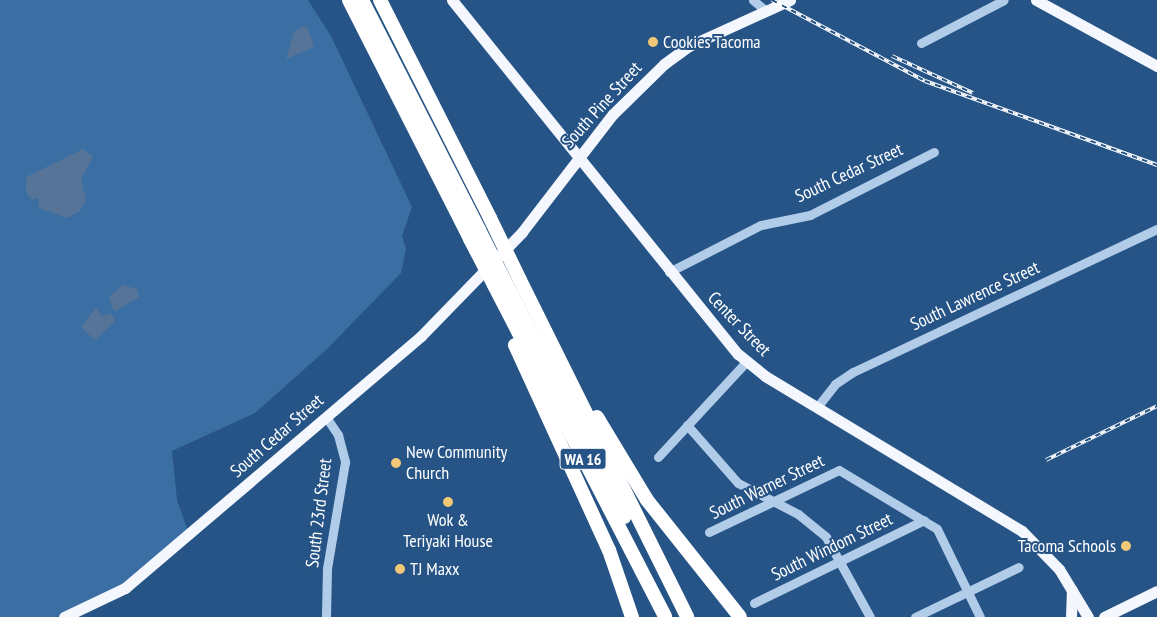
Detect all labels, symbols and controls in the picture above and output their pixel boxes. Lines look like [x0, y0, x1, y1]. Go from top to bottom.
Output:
place label: Cookies Tacoma [663, 31, 761, 53]
marker: Cookies Tacoma [647, 36, 659, 48]
street label: South Pine Street [558, 57, 646, 153]
street label: South Cedar Street [792, 139, 906, 207]
street label: South Lawrence Street [907, 257, 1043, 335]
street label: Center Street [703, 287, 775, 361]
street label: South Cedar Street [226, 390, 328, 482]
place label: New Community Church [406, 442, 508, 484]
road number: WA 16 [559, 446, 607, 472]
street label: South Warner Street [706, 450, 828, 524]
street label: South 23rd Street [302, 457, 336, 569]
marker: New Community Church [390, 457, 402, 469]
marker: Wok & Teriyaki House [442, 496, 454, 508]
street label: South Windom Street [768, 508, 896, 586]
place label: Wok & Teriyaki House [403, 510, 493, 552]
place label: Tacoma Schools [1018, 535, 1116, 557]
marker: Tacoma Schools [1120, 540, 1132, 552]
place label: TJ Maxx [410, 558, 459, 580]
marker: TJ Maxx [394, 563, 406, 575]

